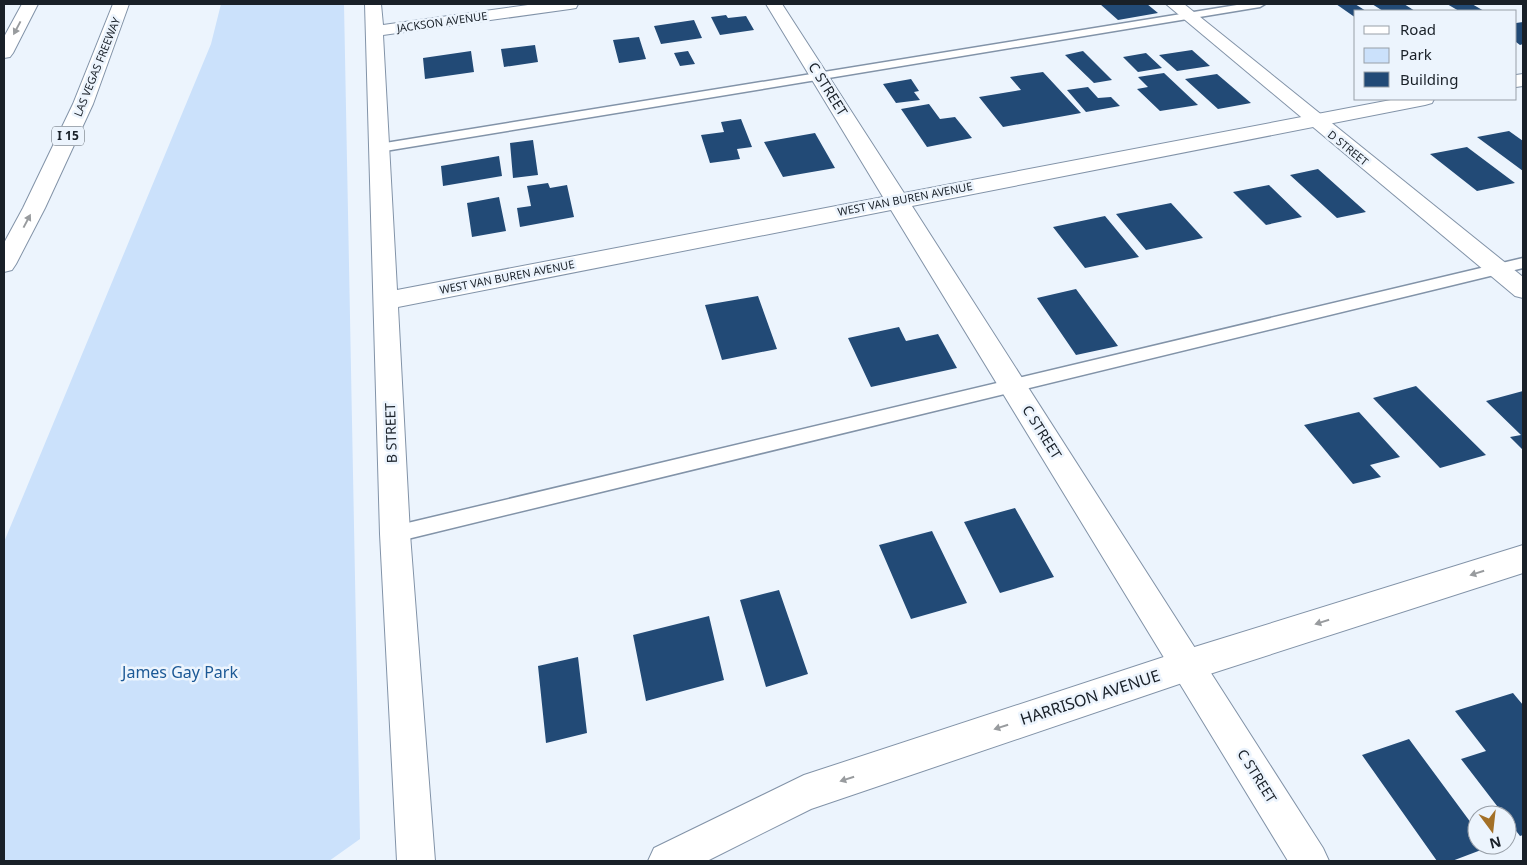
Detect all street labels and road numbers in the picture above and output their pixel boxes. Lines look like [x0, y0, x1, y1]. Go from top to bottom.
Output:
street label: JACKSON AVENUE [395, 8, 488, 35]
street label: LAS VEGAS FREEWAY [70, 14, 124, 119]
street label: C STREET [804, 58, 852, 119]
road number: I 15 [52, 126, 84, 146]
street label: D STREET [1325, 127, 1372, 169]
street label: WEST VAN BUREN AVENUE [836, 178, 974, 219]
street label: WEST VAN BUREN AVENUE [438, 256, 576, 297]
street label: C STREET [1018, 401, 1066, 462]
street label: B STREET [380, 402, 401, 463]
street label: HARRISON AVENUE [1017, 664, 1163, 730]
street label: C STREET [1233, 745, 1281, 806]

